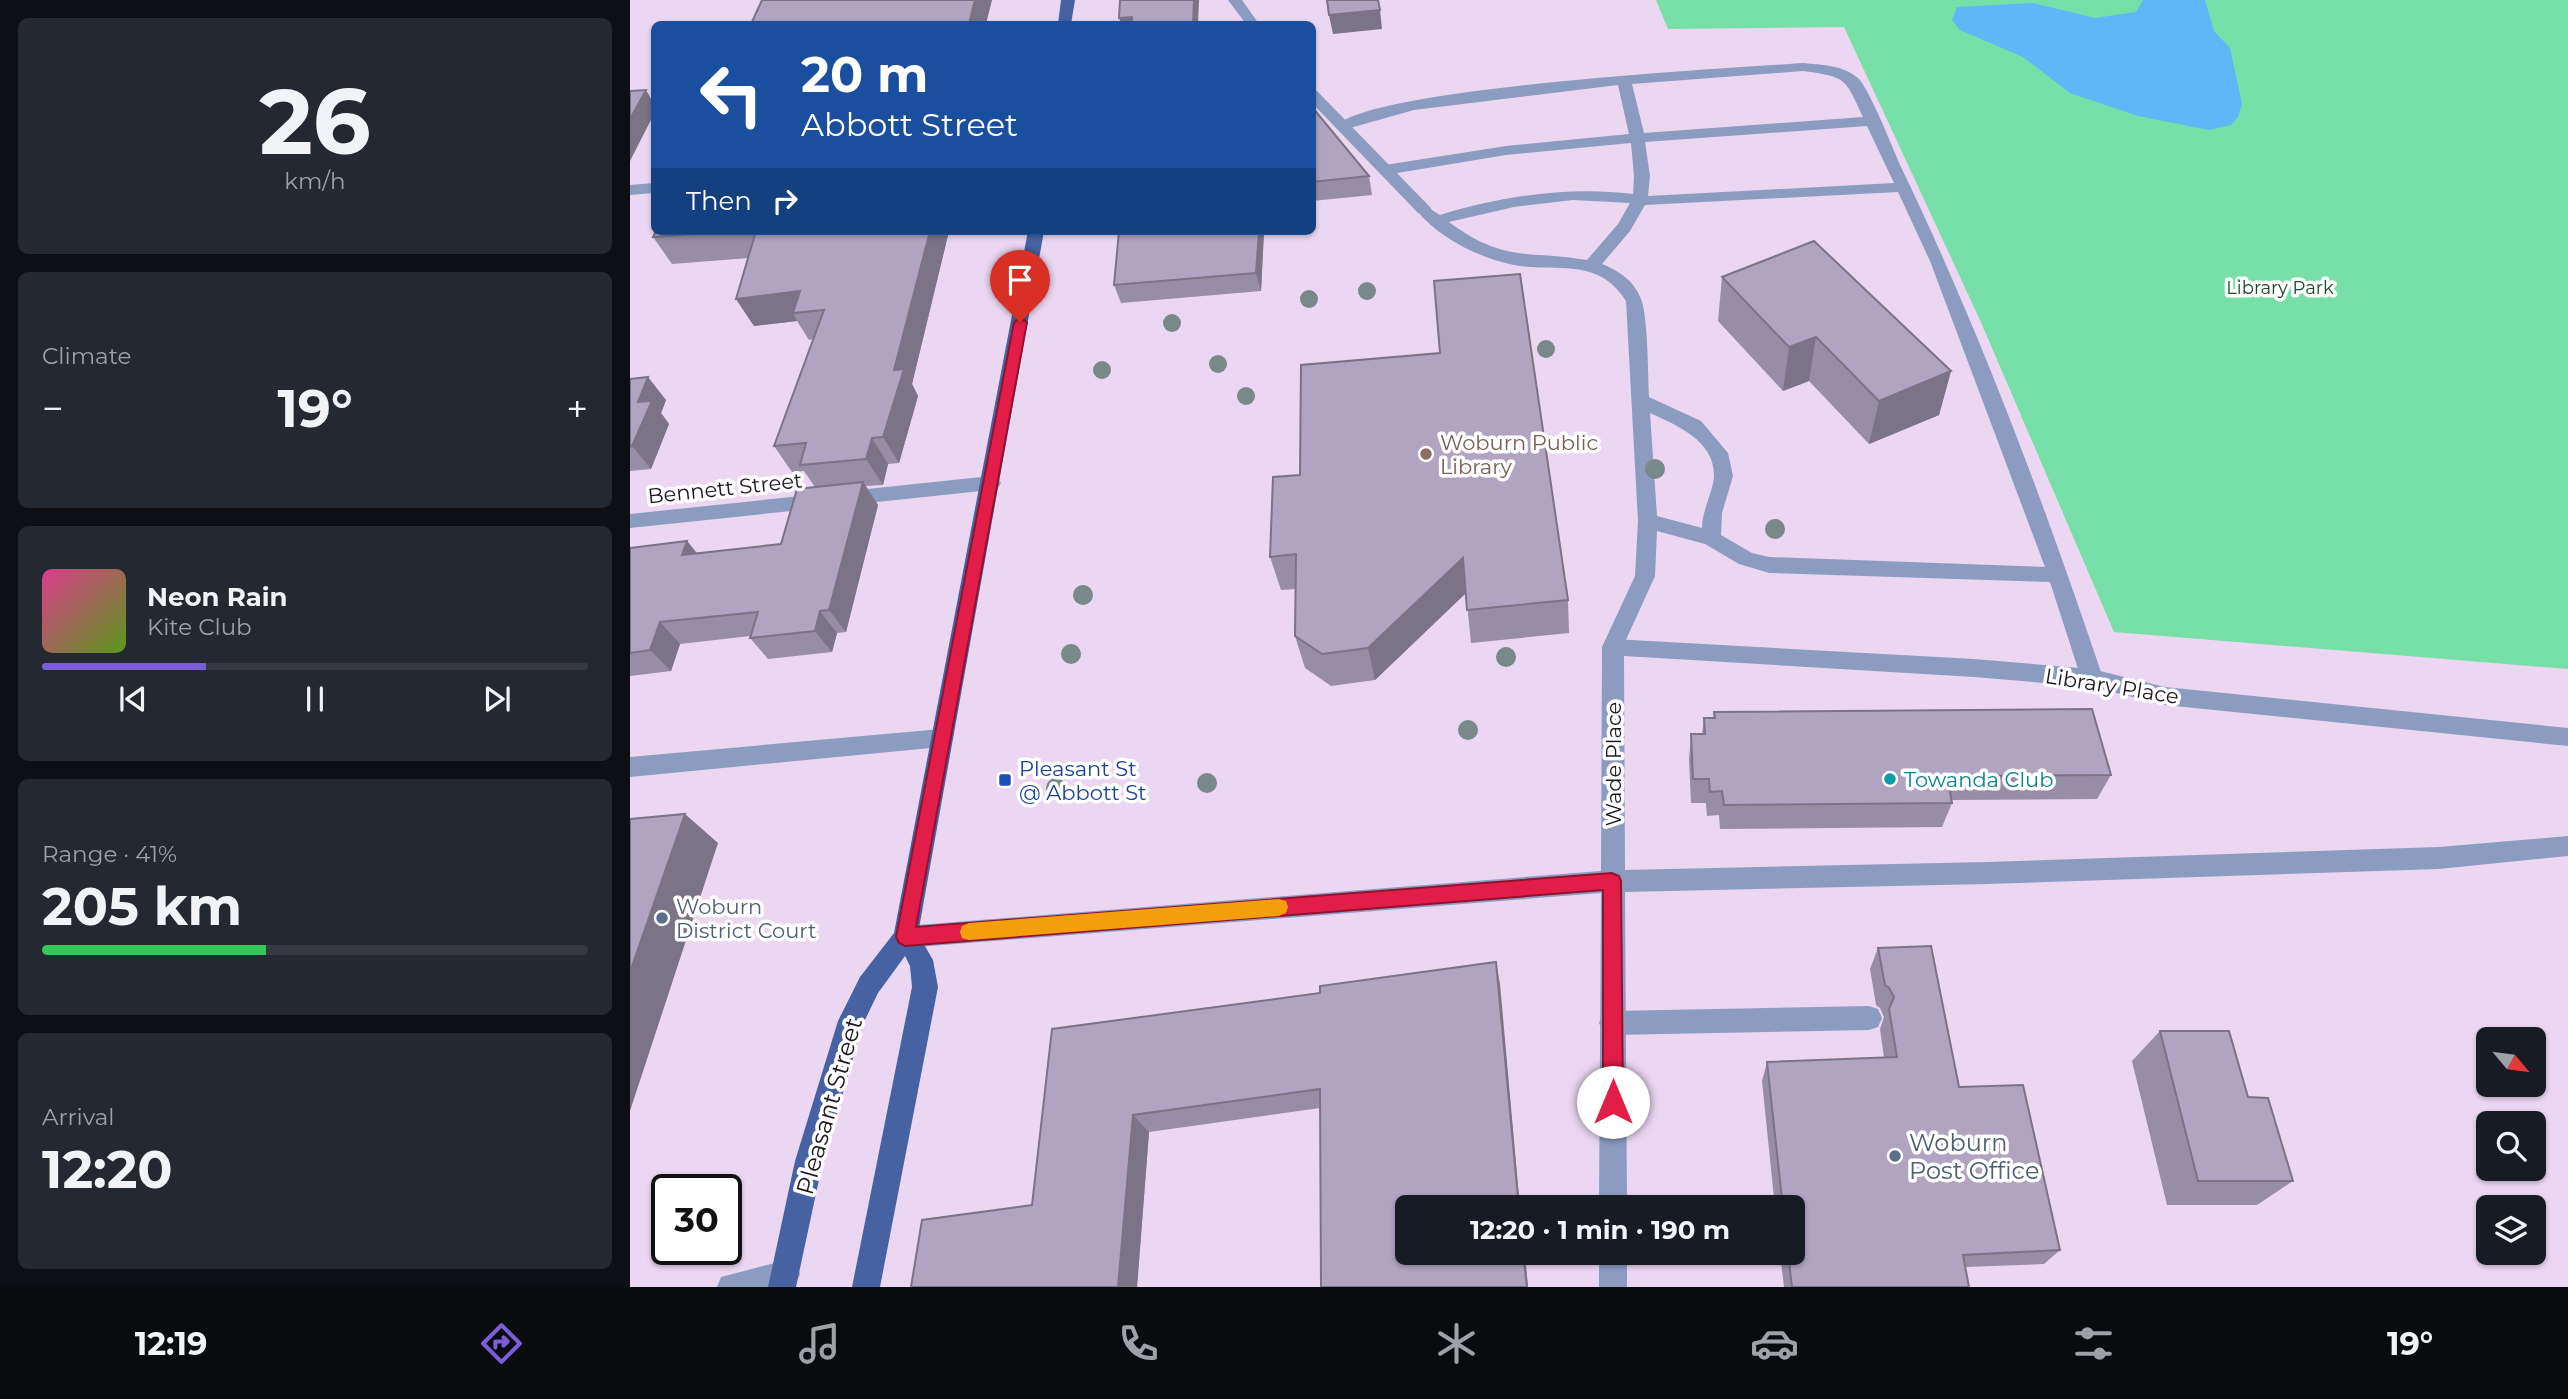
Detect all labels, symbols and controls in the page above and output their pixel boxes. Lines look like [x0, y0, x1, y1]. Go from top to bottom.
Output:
text: 20 m [801, 45, 928, 104]
icon: left [686, 49, 777, 140]
text: 26 [259, 66, 371, 177]
text: Abbott Street [801, 105, 1018, 144]
text: km/h [284, 167, 346, 195]
icon: right [766, 182, 804, 220]
text: Then [686, 185, 752, 217]
pin [990, 250, 1050, 322]
icon: arrive [1001, 261, 1039, 299]
park label: Library Park [2226, 277, 2334, 299]
text: Climate [42, 342, 131, 370]
text: 19° [277, 377, 353, 440]
text: − [42, 385, 64, 432]
text: + [566, 385, 588, 432]
place label: Woburn Public Library [1440, 430, 1598, 479]
marker: Woburn Public Library [1418, 446, 1434, 462]
street label: Bennett Street [646, 467, 804, 509]
text: Neon Rain [147, 581, 288, 613]
text: Kite Club [147, 613, 252, 641]
street label: Library Place [2043, 663, 2181, 709]
icon: previous [114, 680, 152, 718]
icon: pause [296, 680, 334, 718]
icon: next [478, 680, 516, 718]
street label: Wade Place [1601, 702, 1626, 826]
place label: Pleasant St @ Abbott St [1019, 756, 1147, 805]
place label: Towanda Club [1904, 767, 2053, 792]
marker: Towanda Club [1882, 771, 1898, 787]
marker: Pleasant St @ Abbott St [997, 772, 1013, 788]
text: Range · 41% [42, 840, 177, 868]
text: 205 km [42, 875, 242, 938]
place label: Woburn District Court [676, 894, 817, 943]
marker: Woburn District Court [654, 910, 670, 926]
street label: Pleasant Street [790, 1014, 868, 1198]
north arrow [2476, 1027, 2546, 1097]
map controls [2476, 1027, 2546, 1265]
position arrow [1576, 1065, 1650, 1139]
text: Arrival [42, 1103, 115, 1131]
button: search [2476, 1111, 2546, 1181]
place label: Woburn Post Office [1909, 1128, 2039, 1185]
text: 12:20 [42, 1138, 173, 1201]
marker: Woburn Post Office [1887, 1148, 1903, 1164]
speed limit sign: 30 [651, 1174, 742, 1265]
button: layers [2476, 1195, 2546, 1265]
text: 12:20 · 1 min · 190 m [1470, 1214, 1730, 1246]
icon: directions [477, 1319, 526, 1368]
icon: music [795, 1319, 844, 1368]
icon: phone [1114, 1319, 1163, 1368]
icon: climate [1432, 1319, 1481, 1368]
icon: car [1750, 1319, 1799, 1368]
icon: filters [2069, 1319, 2118, 1368]
text: 12:19 [135, 1324, 207, 1363]
text: 19° [2387, 1324, 2433, 1363]

